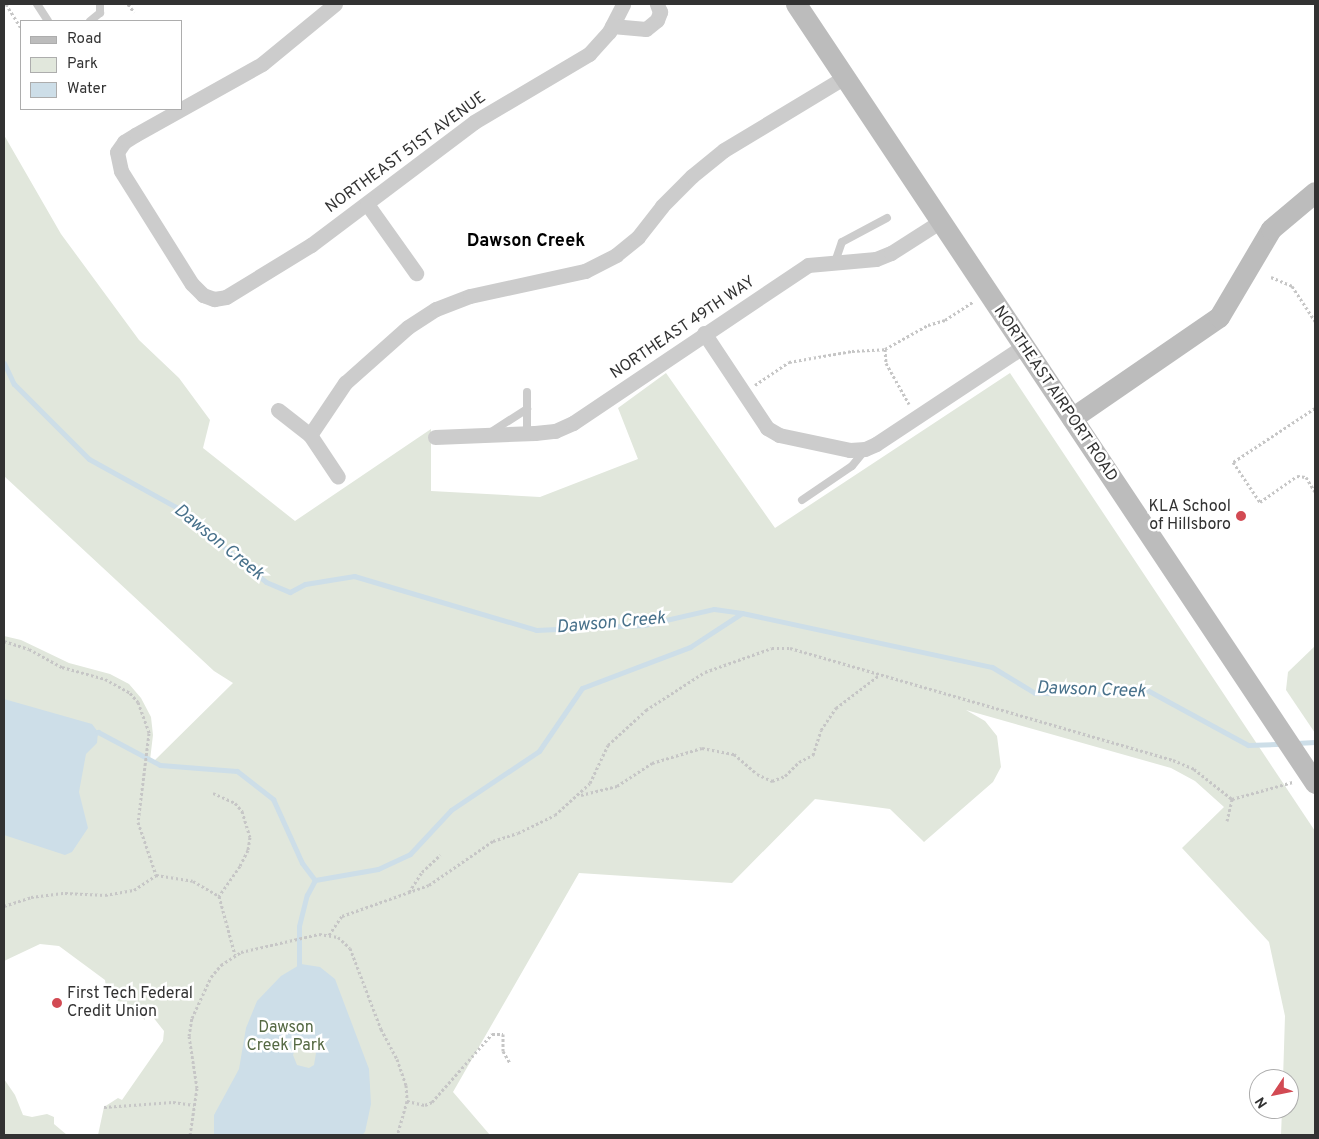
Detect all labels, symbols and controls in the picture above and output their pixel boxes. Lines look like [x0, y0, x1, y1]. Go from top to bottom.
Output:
legend [20, 20, 182, 110]
text: Road [67, 30, 102, 49]
text: Park [67, 55, 98, 74]
text: Water [67, 80, 106, 99]
street label: NORTHEAST 51ST AVENUE [321, 88, 491, 218]
district label: Dawson Creek [467, 231, 585, 253]
street label: NORTHEAST 49TH WAY [607, 272, 759, 384]
street label: NORTHEAST AIRPORT ROAD [988, 302, 1122, 486]
place label: KLA School of Hillsboro [1148, 497, 1231, 535]
water label: Dawson Creek [169, 500, 267, 586]
marker: KLA School of Hillsboro [1235, 510, 1247, 522]
water label: Dawson Creek [556, 608, 666, 640]
water label: Dawson Creek [1036, 678, 1146, 704]
place label: First Tech Federal Credit Union [67, 984, 194, 1022]
marker: First Tech Federal Credit Union [51, 997, 63, 1009]
park label: Dawson Creek Park [247, 1018, 325, 1056]
north arrow [1249, 1069, 1299, 1119]
text: N [1252, 1093, 1272, 1111]

